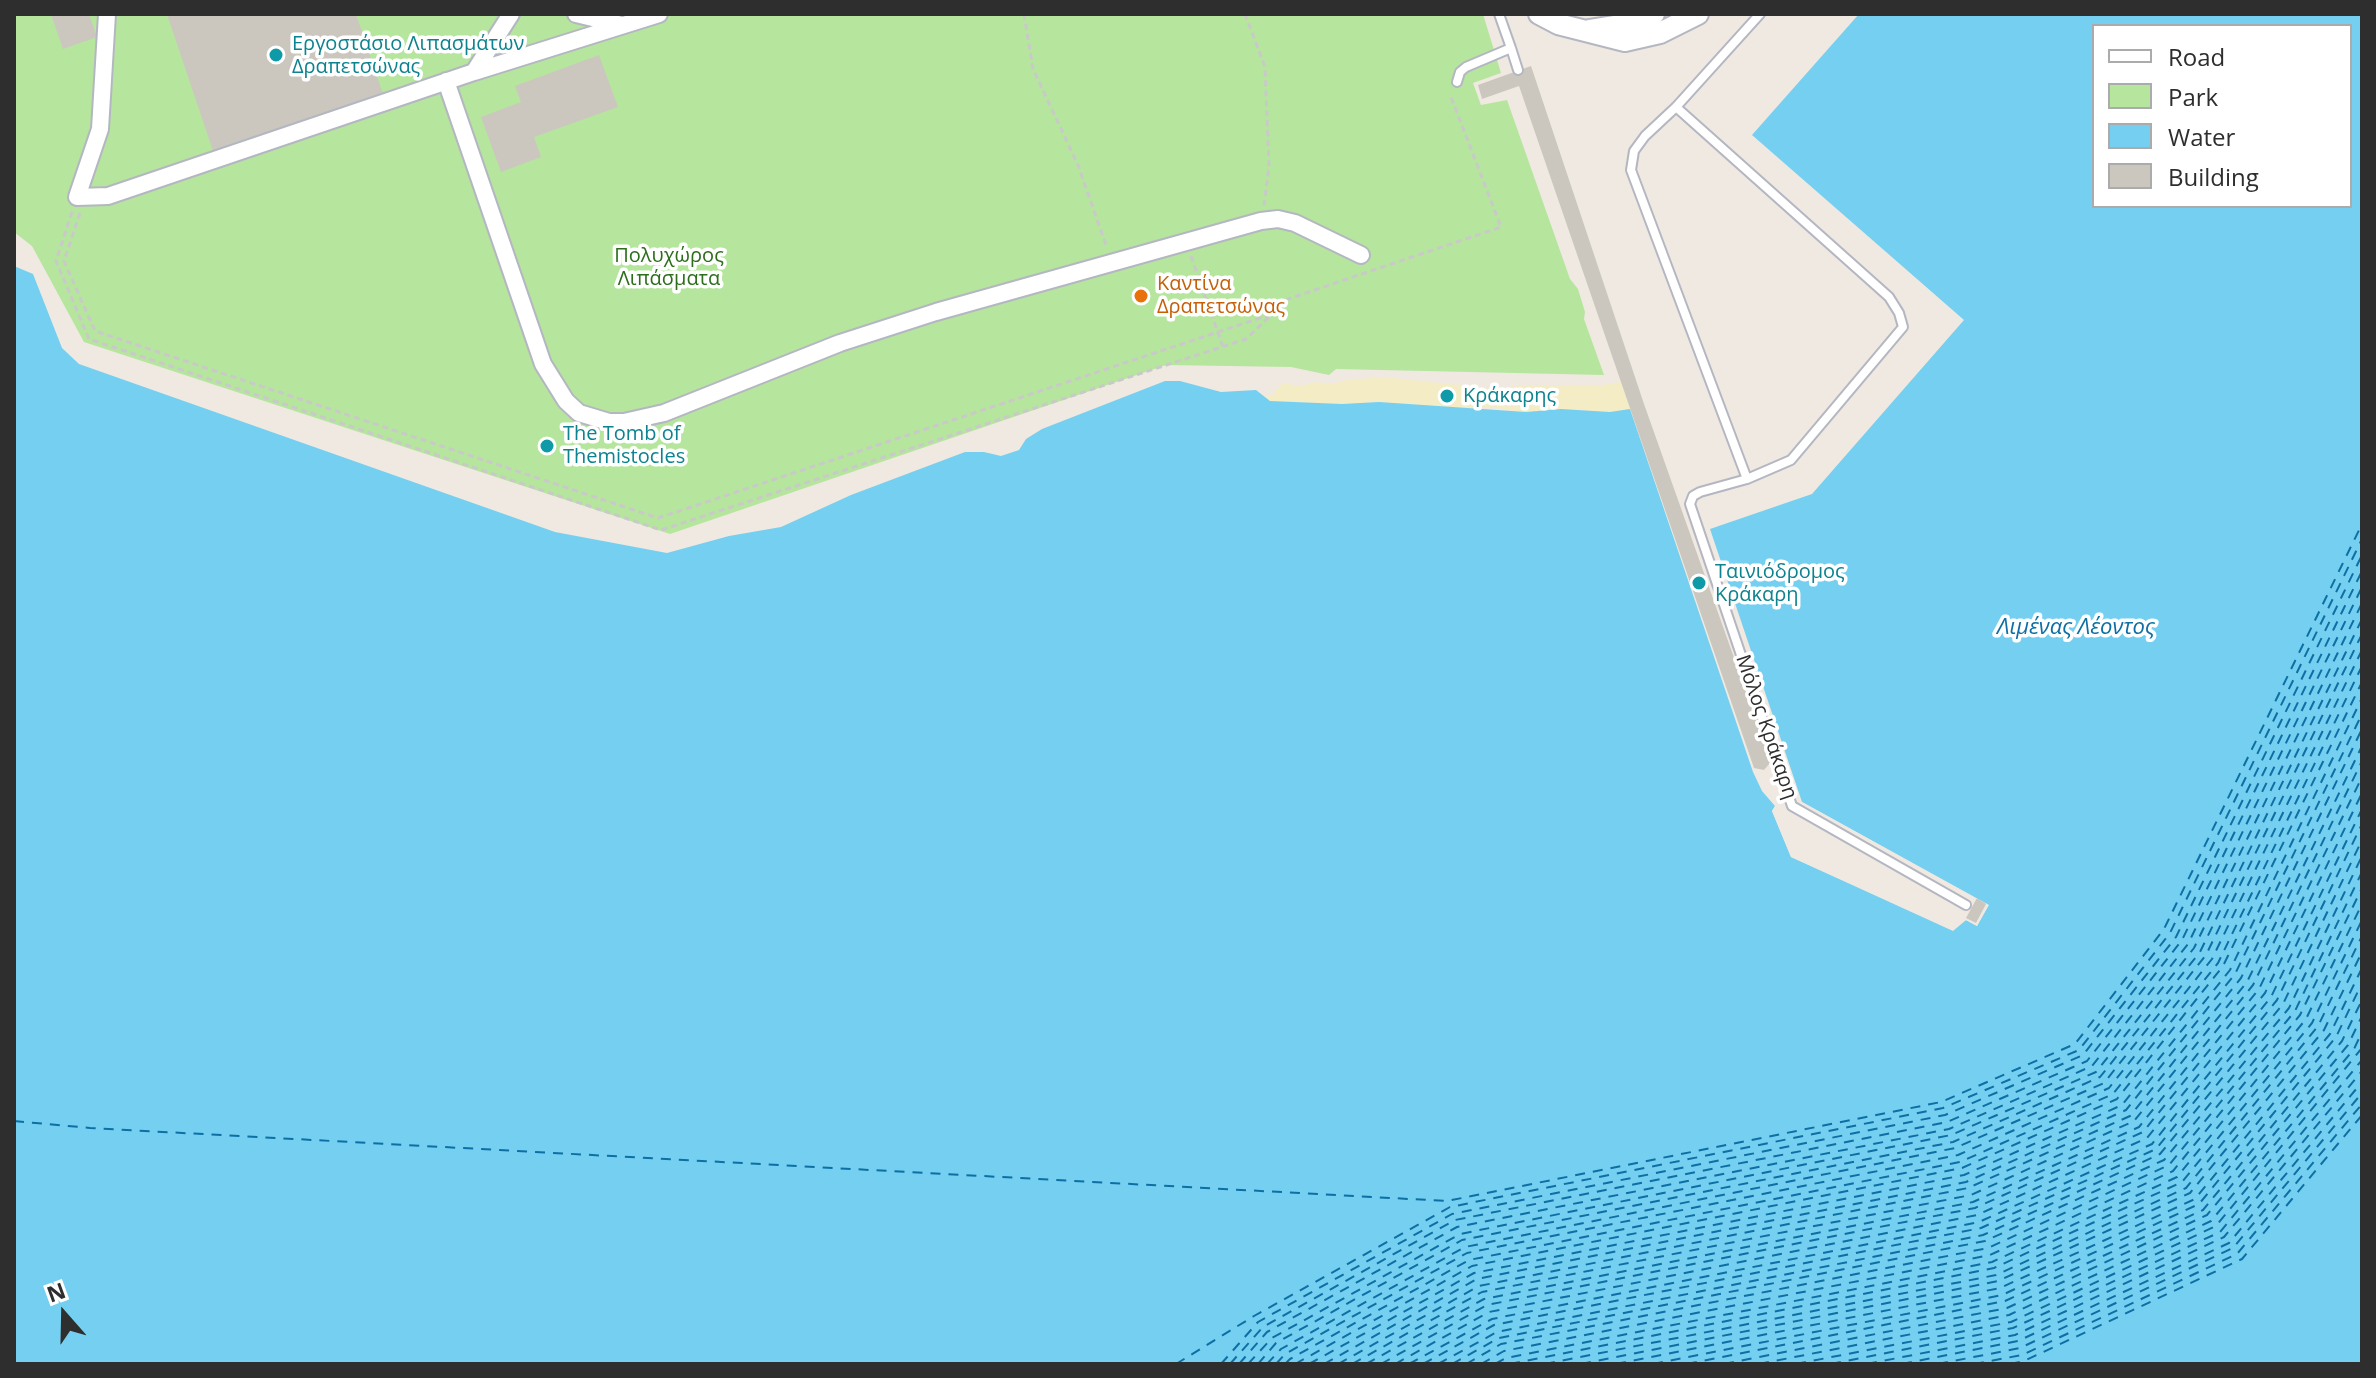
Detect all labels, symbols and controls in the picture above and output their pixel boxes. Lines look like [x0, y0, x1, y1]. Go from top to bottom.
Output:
legend [2092, 24, 2352, 208]
place label: Εργοστάσιο Λιπασμάτων Δραπετσώνας [292, 32, 524, 79]
text: Road [2168, 40, 2225, 73]
marker: Εργοστάσιο Λιπασμάτων Δραπετσώνας [267, 46, 285, 64]
text: Park [2168, 80, 2218, 113]
text: Water [2168, 120, 2235, 153]
text: Building [2168, 160, 2259, 193]
park label: Πολυχώρος Λιπάσματα [614, 244, 724, 291]
place label: Καντίνα Δραπετσώνας [1157, 272, 1285, 319]
marker: Καντίνα Δραπετσώνας [1132, 287, 1150, 305]
place label: Κράκαρης [1463, 384, 1556, 408]
marker: Κράκαρης [1438, 387, 1456, 405]
place label: The Tomb of Themistocles [563, 422, 685, 469]
marker: The Tomb of Themistocles [538, 437, 556, 455]
place label: Ταινιόδρομος Κράκαρη [1715, 560, 1845, 607]
marker: Ταινιόδρομος Κράκαρη [1690, 574, 1708, 592]
water label: Λιμένας Λέοντος [1997, 615, 2155, 641]
street label: Μόλος Κράκαρη [1730, 652, 1802, 802]
north arrow [24, 1274, 104, 1354]
text: N [42, 1274, 69, 1309]

